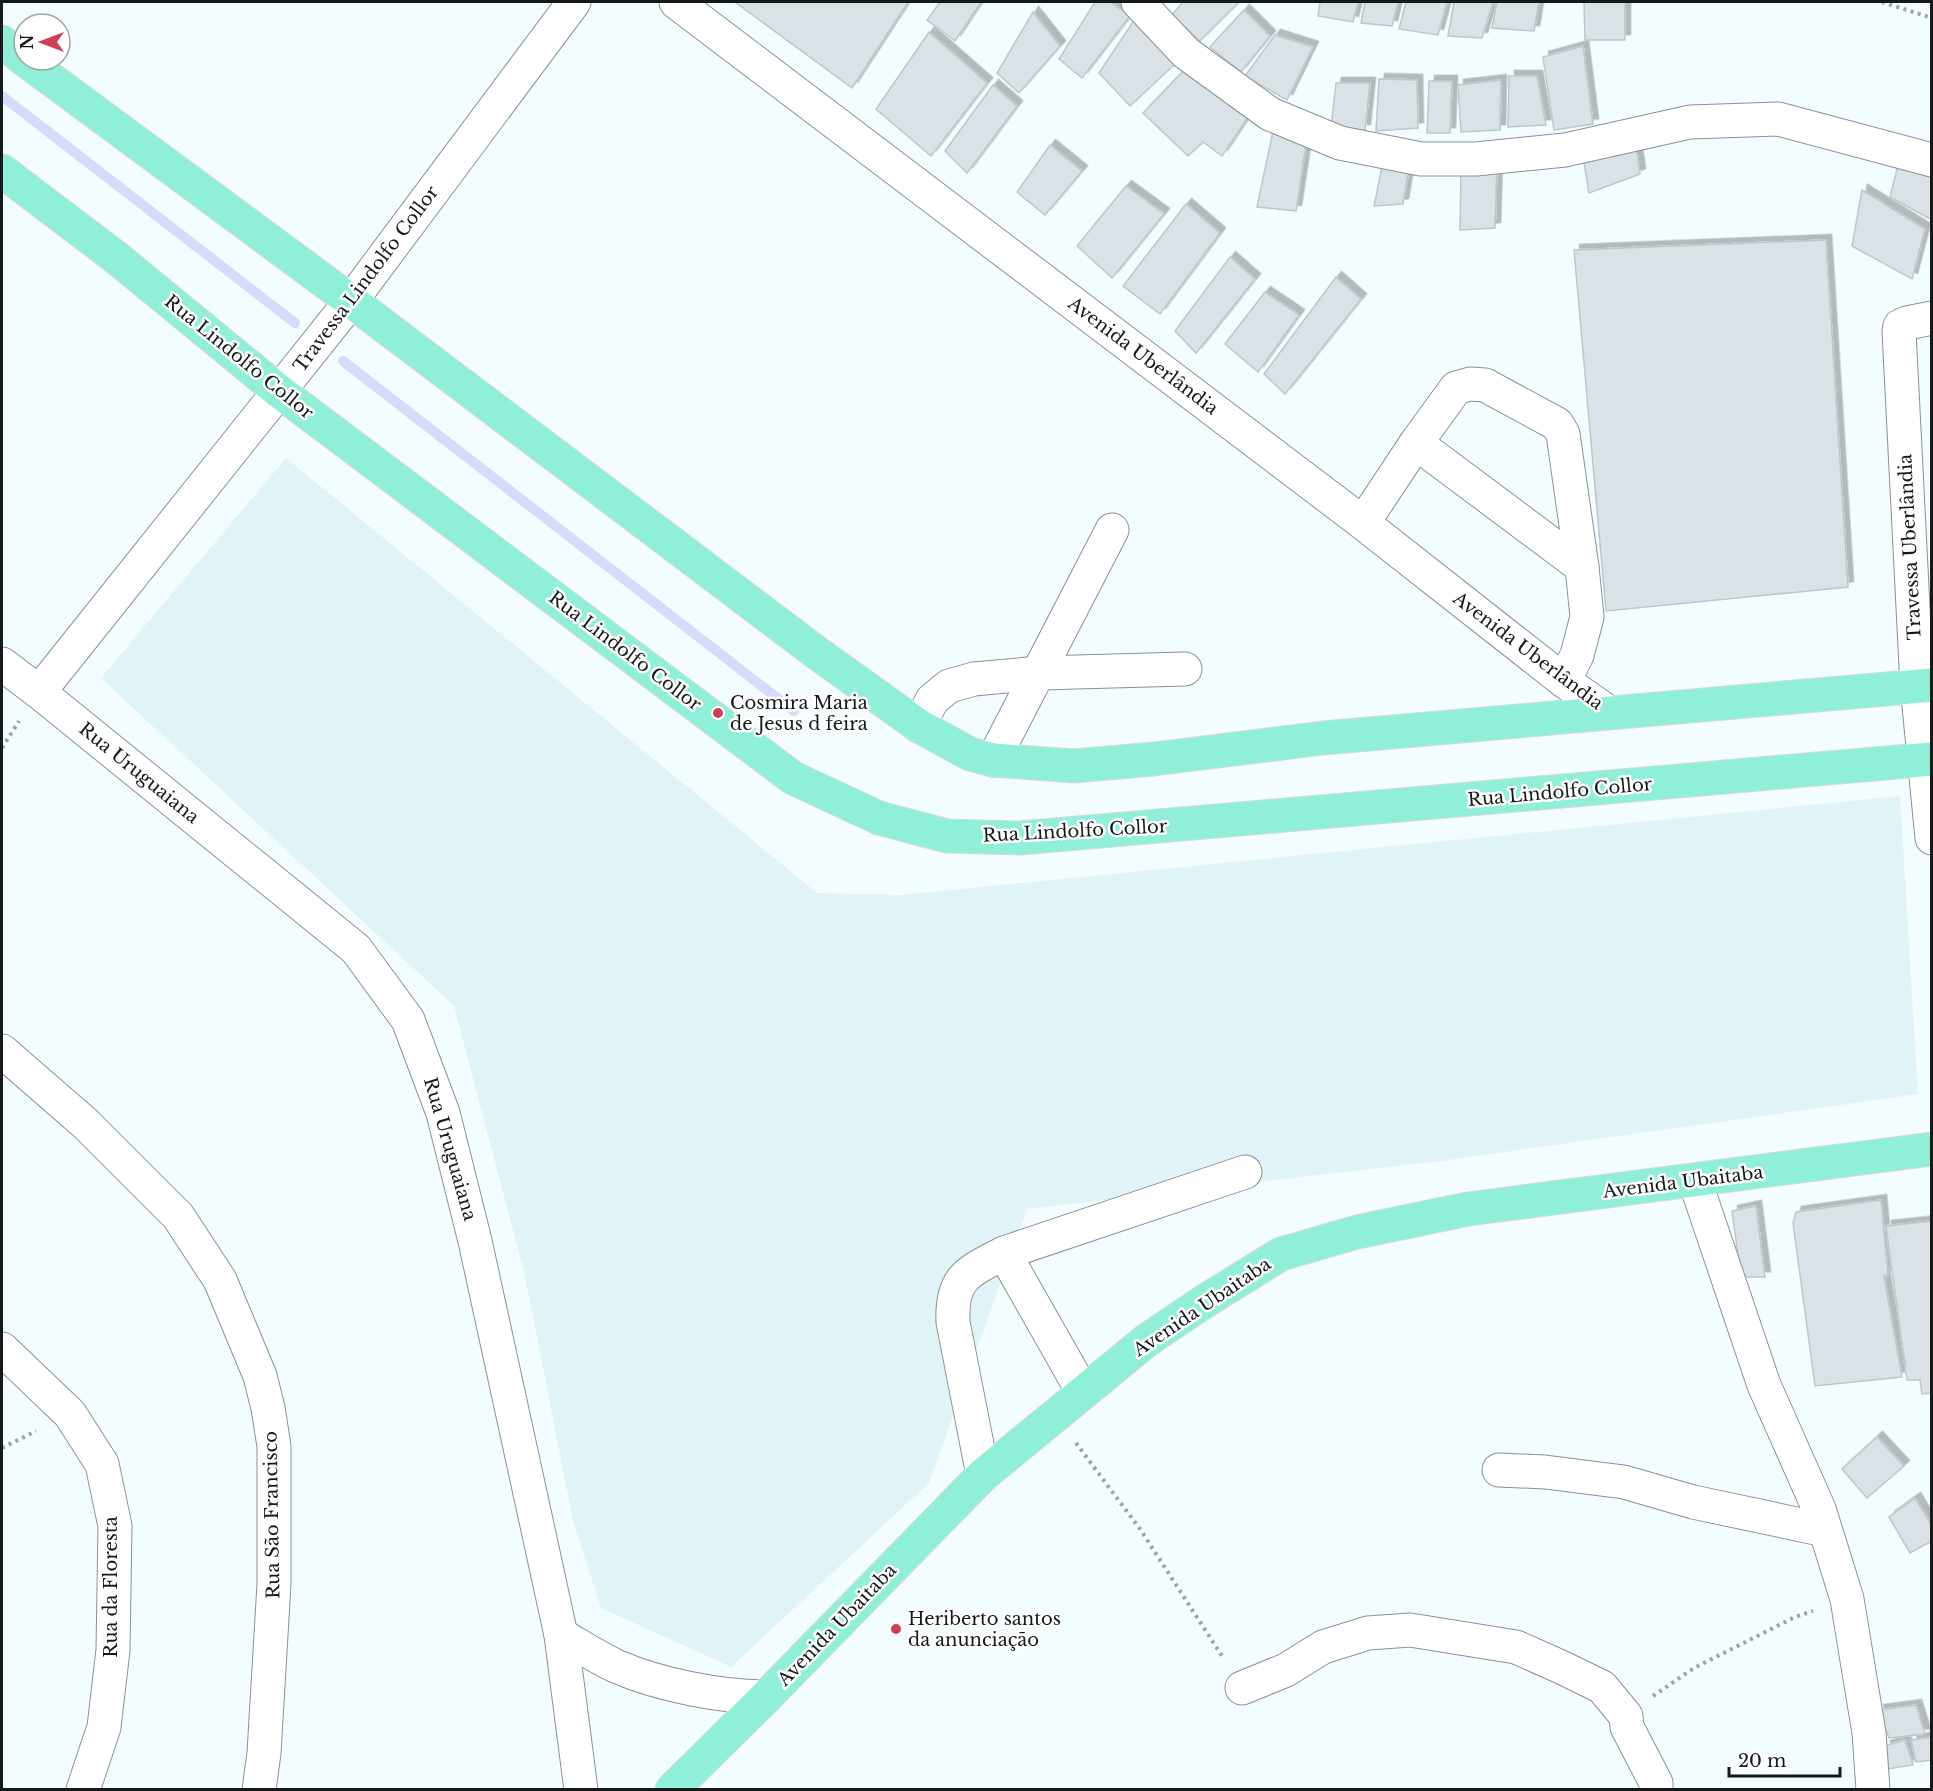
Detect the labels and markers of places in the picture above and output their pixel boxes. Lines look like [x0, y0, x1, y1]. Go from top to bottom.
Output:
place label: Cosmira Maria de Jesus d feira [730, 692, 868, 735]
marker: Cosmira Maria de Jesus d feira [711, 706, 725, 720]
place label: Heriberto santos da anunciação [908, 1608, 1061, 1651]
marker: Heriberto santos da anunciação [889, 1622, 903, 1636]

